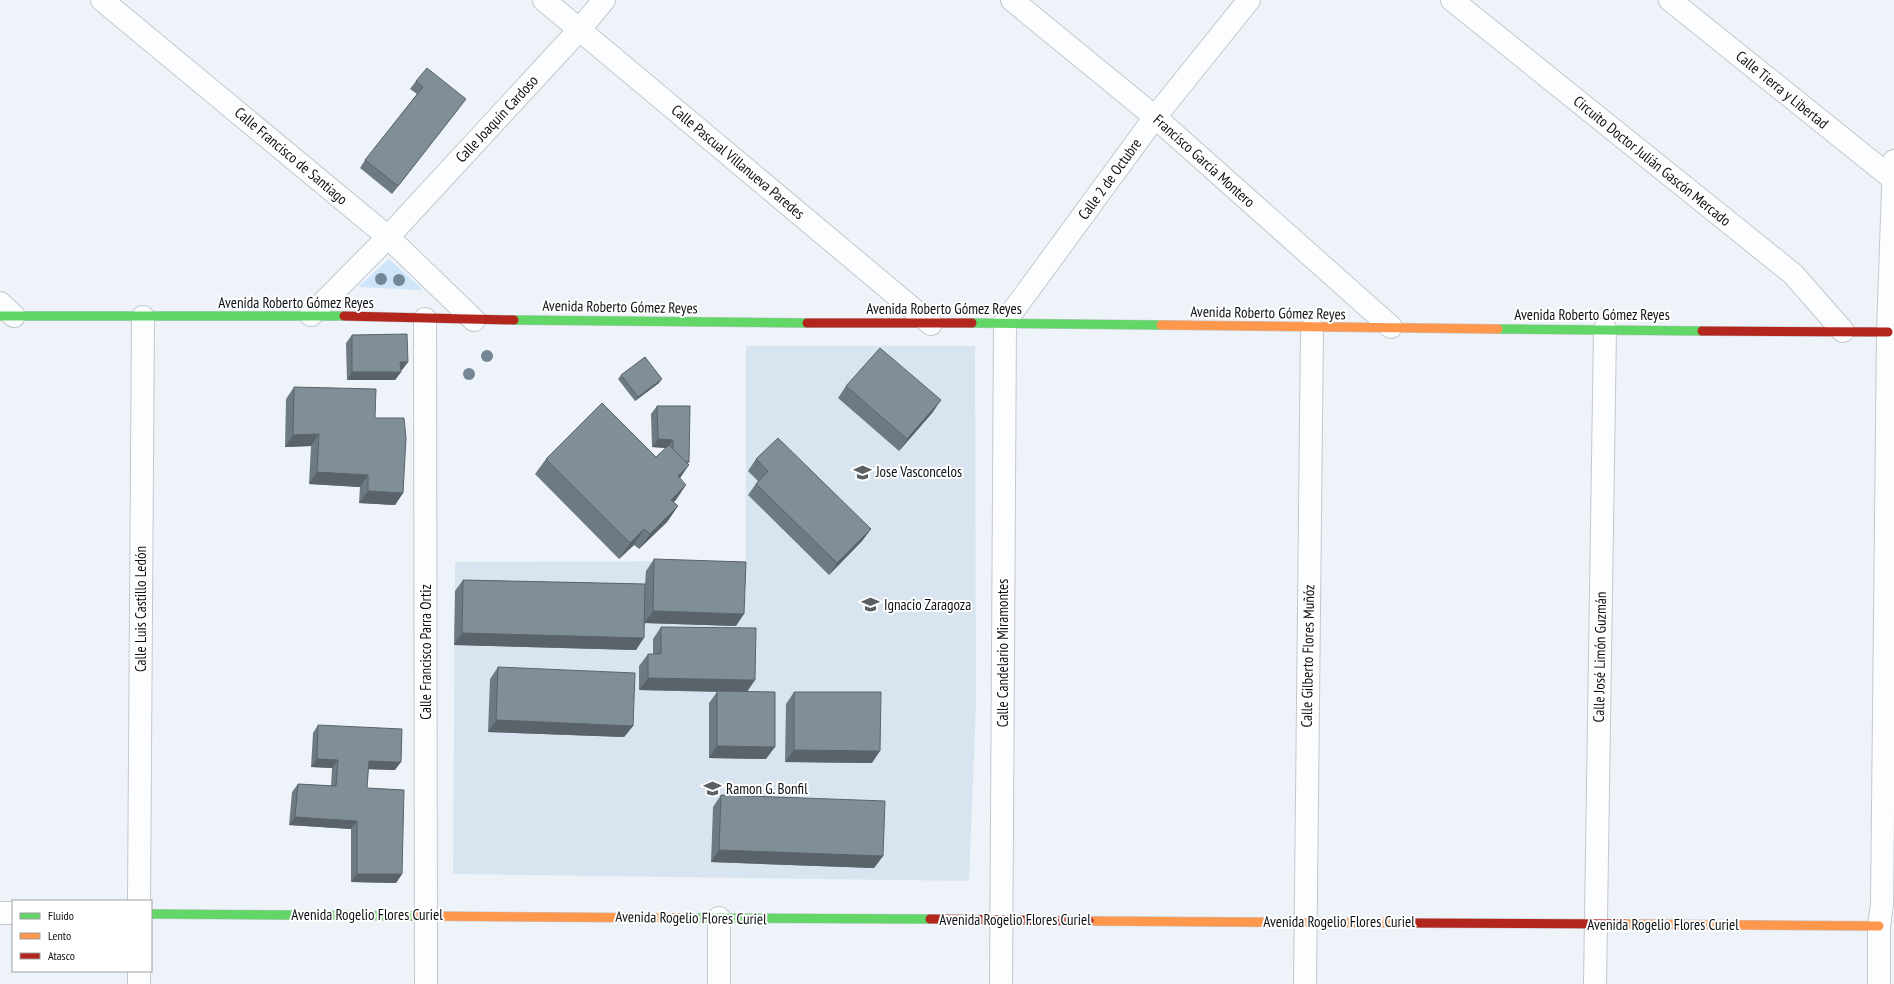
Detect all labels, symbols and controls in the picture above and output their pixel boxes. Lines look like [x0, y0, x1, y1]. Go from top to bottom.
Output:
street label: Calle Tierra y Libertad [1732, 46, 1833, 133]
street label: Calle Joaquín Cardoso [451, 71, 542, 166]
street label: Circuito Doctor Julián Gascón Mercado [1570, 91, 1735, 230]
street label: Calle Pascual Villanueva Paredes [668, 100, 809, 223]
street label: Calle Francisco de Santiago [231, 103, 352, 208]
street label: Francisco García Montero [1150, 110, 1259, 211]
street label: Calle 2 de Octubre [1074, 134, 1145, 223]
street label: Avenida Roberto Gómez Reyes [218, 293, 374, 312]
street label: Avenida Roberto Gómez Reyes [542, 296, 698, 317]
street label: Avenida Roberto Gómez Reyes [866, 299, 1022, 318]
street label: Avenida Roberto Gómez Reyes [1190, 302, 1346, 323]
street label: Avenida Roberto Gómez Reyes [1514, 305, 1670, 324]
school or university icon: Jose Vasconcelos [853, 462, 873, 482]
place label: Jose Vasconcelos [875, 462, 962, 481]
street label: Calle Luis Castillo Ledón [131, 546, 150, 672]
street label: Calle Candelario Miramontes [993, 579, 1012, 727]
street label: Calle Francisco Parra Ortiz [416, 584, 435, 720]
street label: Calle Gilberto Flores Muñóz [1297, 584, 1318, 728]
street label: Calle José Limón Guzmán [1589, 591, 1610, 723]
school or university icon: Ignacio Zaragoza [861, 595, 881, 615]
place label: Ignacio Zaragoza [884, 595, 971, 614]
school or university icon: Ramon G. Bonfil [703, 779, 723, 799]
place label: Ramon G. Bonfil [726, 779, 808, 798]
legend [12, 900, 152, 972]
street label: Avenida Rogelio Flores Curiel [291, 905, 443, 924]
street label: Avenida Rogelio Flores Curiel [615, 907, 767, 928]
text: Fluido [48, 908, 74, 923]
street label: Avenida Rogelio Flores Curiel [939, 910, 1091, 929]
street label: Avenida Rogelio Flores Curiel [1263, 912, 1415, 931]
street label: Avenida Rogelio Flores Curiel [1587, 915, 1739, 934]
text: Lento [48, 928, 71, 943]
text: Atasco [48, 948, 75, 963]

